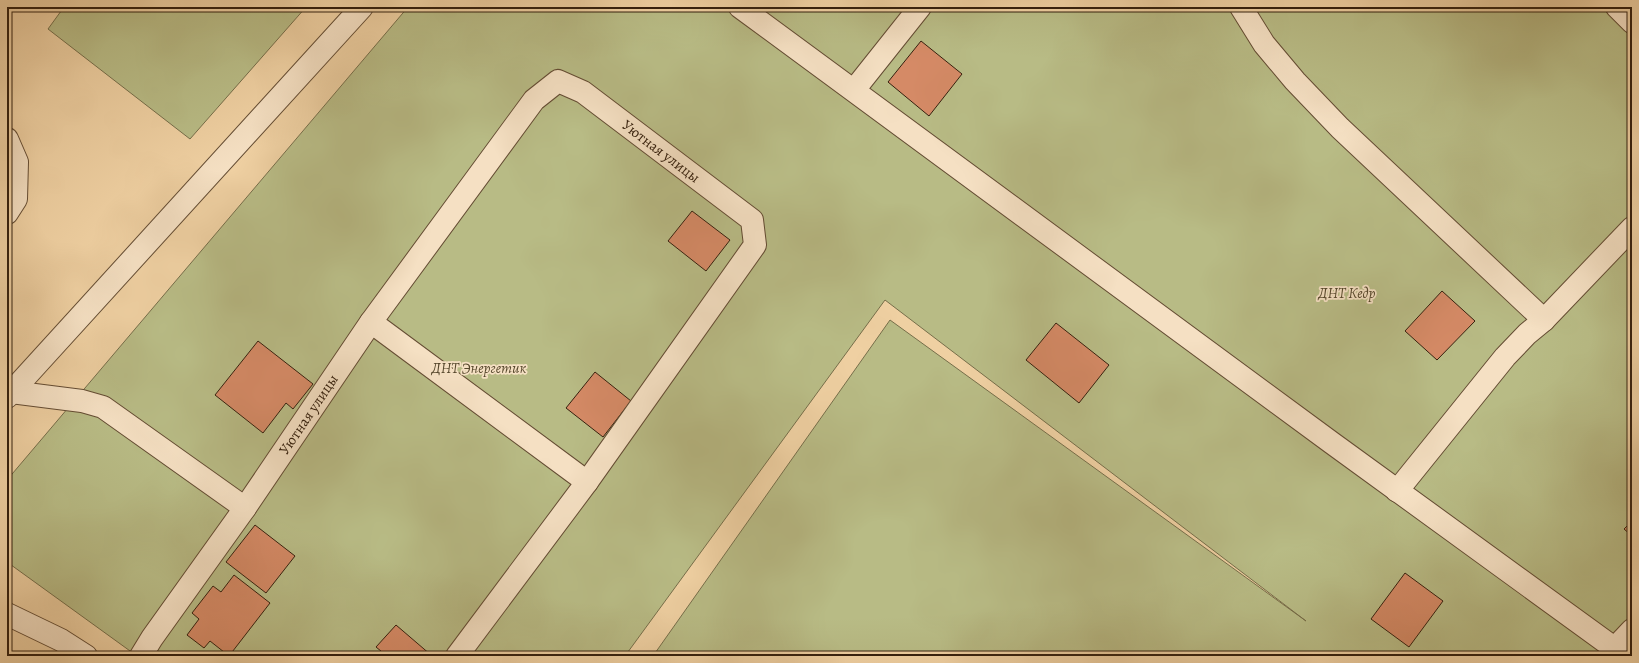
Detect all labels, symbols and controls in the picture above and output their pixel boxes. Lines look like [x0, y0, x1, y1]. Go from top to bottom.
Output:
street label: Уютная улицы [618, 115, 704, 187]
park label: ДНТ Кедр [1317, 283, 1376, 303]
park label: ДНТ Энергетик [431, 358, 527, 378]
street label: Уютная улицы [274, 370, 343, 459]

